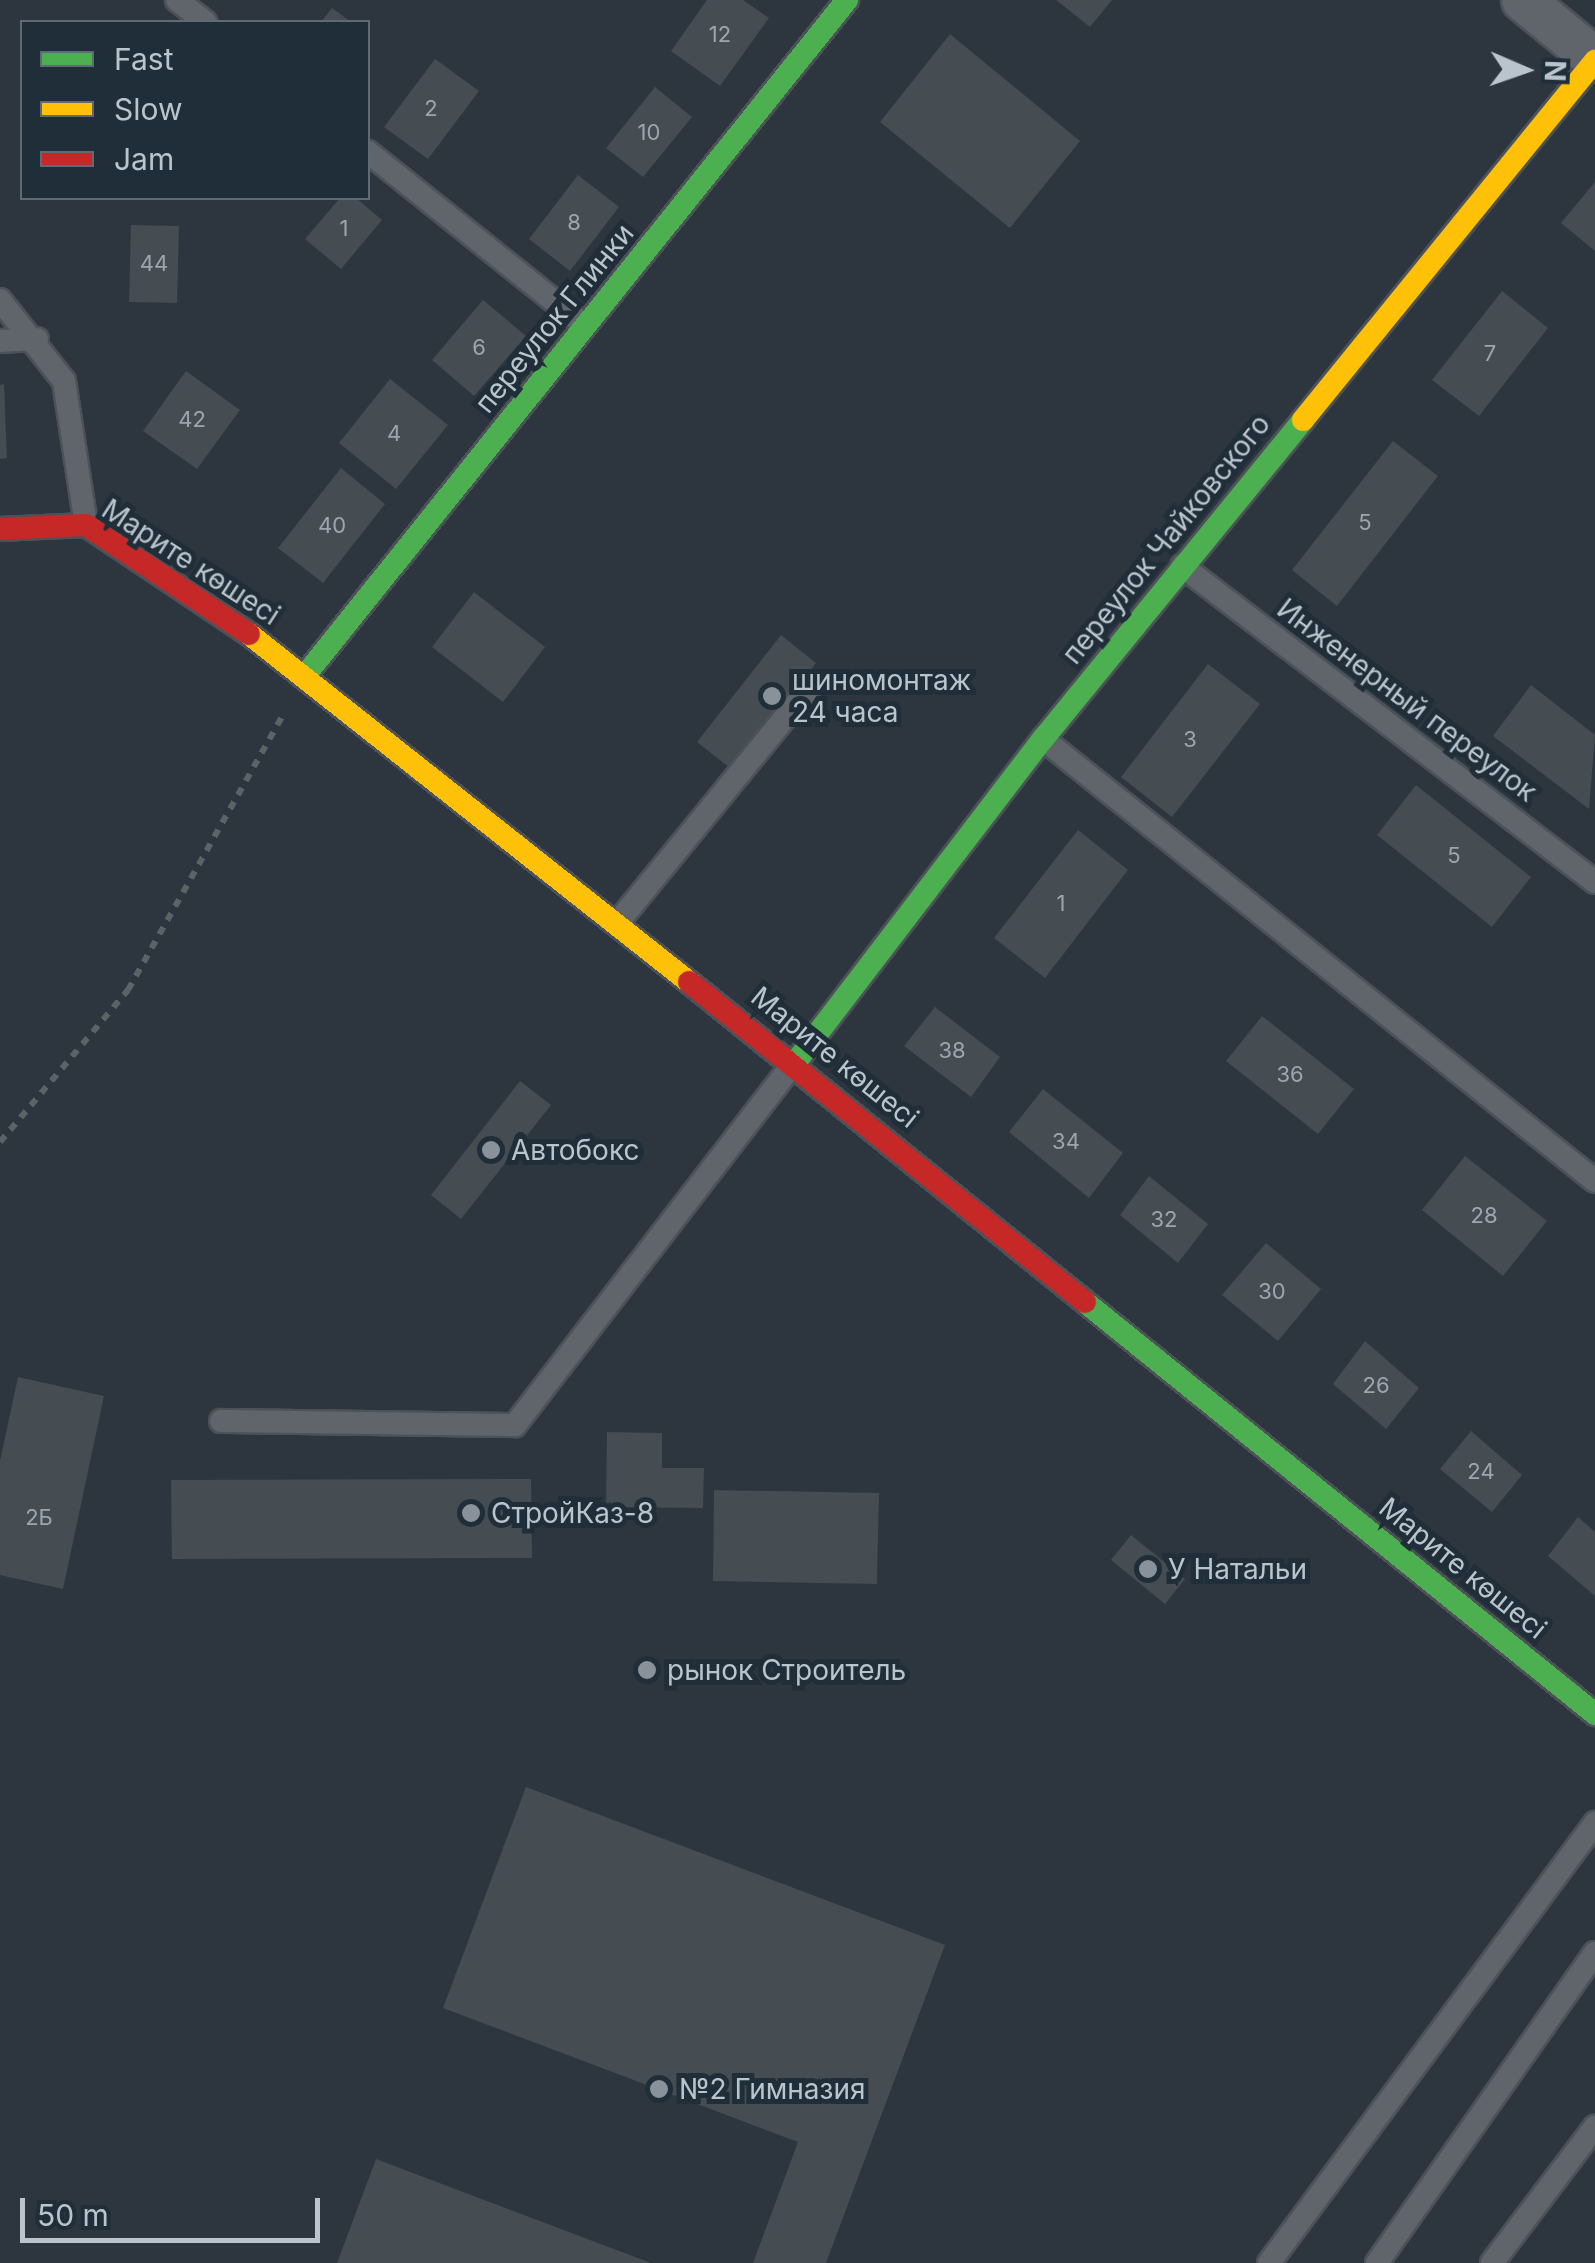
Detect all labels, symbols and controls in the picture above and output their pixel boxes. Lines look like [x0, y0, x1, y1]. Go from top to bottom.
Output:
legend [20, 20, 370, 200]
north arrow [1475, 20, 1575, 120]
house number: 12 [709, 22, 731, 48]
text: Fast [114, 41, 173, 77]
text: N [1538, 60, 1572, 82]
text: Slow [114, 91, 183, 127]
house number: 2 [424, 96, 438, 122]
house number: 10 [638, 120, 660, 146]
text: Jam [114, 141, 174, 177]
house number: 8 [567, 210, 581, 236]
house number: 1 [340, 216, 348, 242]
street label: переулок Глинки [468, 217, 640, 419]
house number: 44 [140, 251, 168, 277]
house number: 6 [472, 335, 486, 361]
house number: 7 [1484, 341, 1496, 367]
house number: 42 [178, 407, 206, 433]
street label: переулок Чайковского [1055, 408, 1277, 670]
house number: 4 [387, 421, 401, 447]
street label: Марите көшесі [96, 492, 286, 632]
house number: 5 [1358, 510, 1372, 536]
house number: 40 [318, 513, 346, 539]
street label: Инженерный переулок [1271, 592, 1543, 808]
place label: шиномонтаж 24 часа [792, 663, 971, 729]
marker: шиномонтаж 24 часа [761, 685, 783, 707]
house number: 3 [1183, 727, 1197, 753]
house number: 5 [1447, 843, 1461, 869]
house number: 1 [1057, 891, 1065, 917]
street label: Марите көшесі [745, 979, 925, 1135]
house number: 38 [938, 1038, 966, 1064]
house number: 36 [1276, 1062, 1304, 1088]
house number: 34 [1052, 1129, 1080, 1155]
place label: Автобокс [511, 1133, 639, 1167]
marker: Автобокс [480, 1139, 502, 1161]
house number: 28 [1470, 1203, 1498, 1229]
house number: 32 [1150, 1207, 1178, 1233]
house number: 30 [1258, 1279, 1286, 1305]
house number: 26 [1362, 1373, 1390, 1399]
house number: 24 [1467, 1459, 1495, 1485]
street label: Марите көшесі [1373, 1490, 1553, 1646]
place label: СтройКаз-8 [491, 1496, 654, 1530]
marker: СтройКаз-8 [460, 1502, 482, 1524]
house number: 2Б [25, 1505, 53, 1531]
place label: У Натальи [1168, 1552, 1307, 1586]
marker: У Натальи [1137, 1558, 1159, 1580]
place label: рынок Строитель [667, 1653, 906, 1687]
marker: рынок Строитель [636, 1659, 658, 1681]
place label: №2 Гимназия [679, 2072, 865, 2106]
marker: №2 Гимназия [648, 2078, 670, 2100]
scale bar [25, 2178, 325, 2240]
text: 50 m [37, 2197, 109, 2233]

